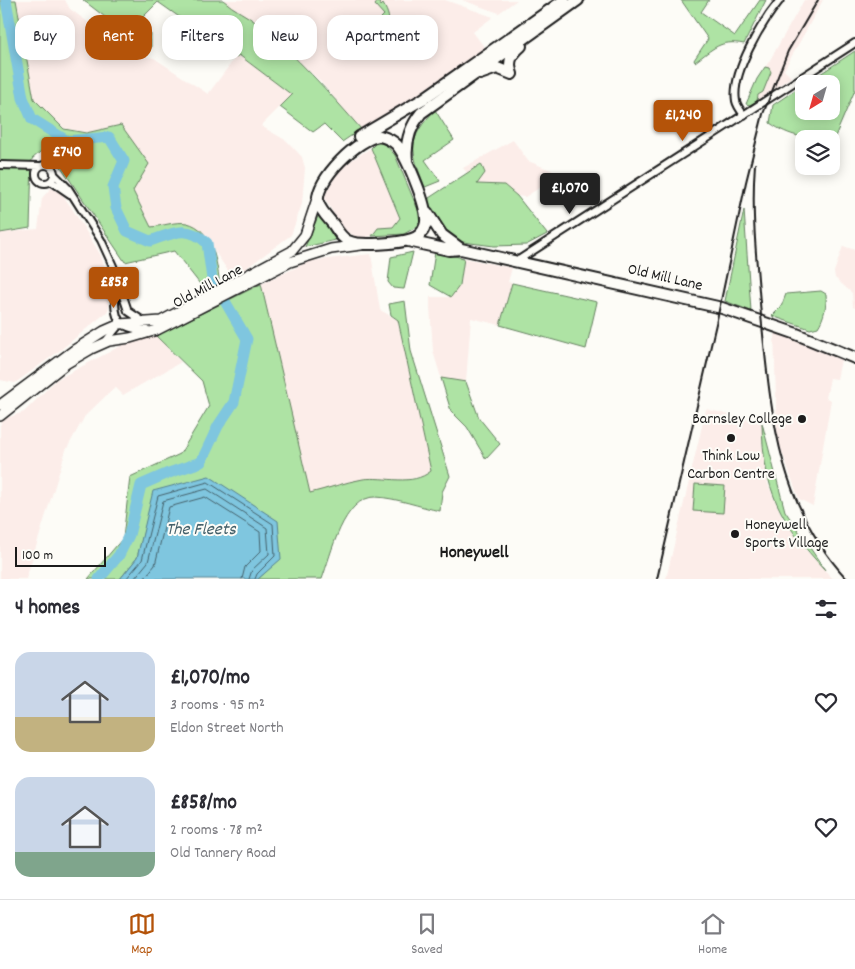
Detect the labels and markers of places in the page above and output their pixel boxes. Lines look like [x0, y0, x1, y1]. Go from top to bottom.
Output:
pin: £1,240 [642, 100, 724, 142]
pin: £740 [37, 136, 97, 179]
pin: £1,070 [529, 172, 611, 215]
pin: £858 [84, 266, 144, 309]
place label: Barnsley College [692, 408, 792, 431]
marker: Barnsley College [796, 413, 808, 425]
marker: Think Low Carbon Centre [725, 432, 737, 444]
place label: Think Low Carbon Centre [687, 445, 775, 486]
place label: Honeywell Sports Village [745, 514, 829, 555]
marker: Honeywell Sports Village [729, 528, 741, 540]

